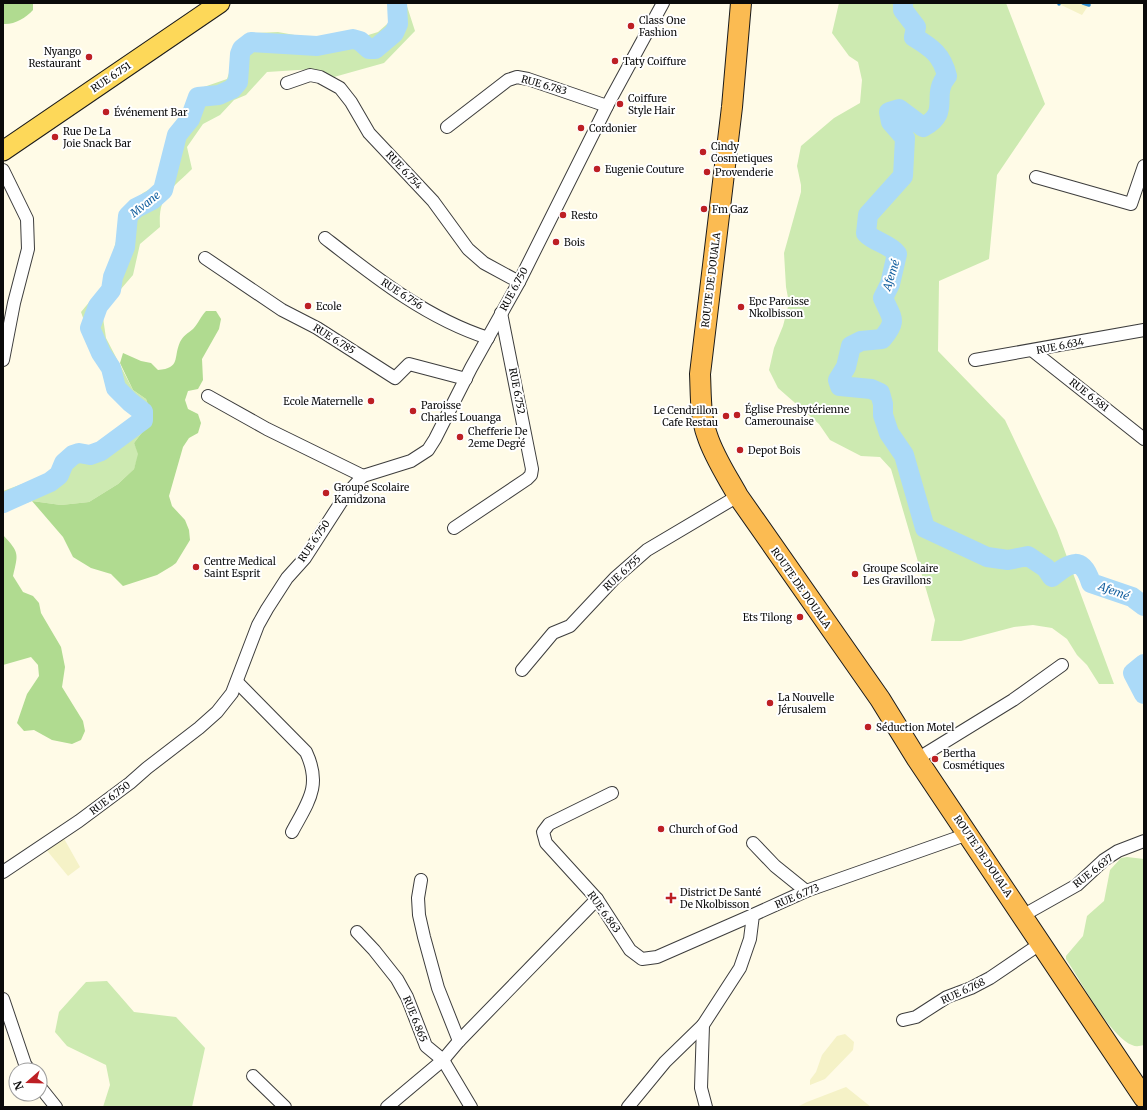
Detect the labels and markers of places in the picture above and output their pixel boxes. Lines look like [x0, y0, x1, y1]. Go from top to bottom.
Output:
place label: Class One Fashion [639, 14, 685, 39]
marker: Class One Fashion [626, 21, 636, 31]
place label: Nyango Restaurant [28, 45, 81, 70]
marker: Nyango Restaurant [84, 52, 94, 62]
place label: Taty Coiffure [623, 55, 686, 68]
marker: Taty Coiffure [610, 56, 620, 66]
place label: Coiffure Style Hair [628, 92, 676, 117]
marker: Coiffure Style Hair [615, 99, 625, 109]
place label: Événement Bar [114, 105, 188, 119]
marker: Événement Bar [101, 107, 111, 117]
place label: Cordonier [589, 122, 637, 135]
marker: Cordonier [576, 123, 586, 133]
place label: Rue De La Joie Snack Bar [62, 125, 132, 150]
marker: Rue De La Joie Snack Bar [50, 132, 60, 142]
place label: Cindy Cosmetiques [711, 140, 773, 165]
marker: Cindy Cosmetiques [698, 147, 708, 157]
place label: Eugenie Couture [605, 163, 684, 176]
marker: Eugenie Couture [592, 164, 602, 174]
place label: Provenderie [715, 166, 773, 179]
marker: Provenderie [702, 167, 712, 177]
place label: Fm Gaz [712, 203, 749, 216]
marker: Fm Gaz [699, 204, 709, 214]
place label: Resto [571, 209, 598, 222]
marker: Resto [558, 210, 568, 220]
place label: Bois [564, 236, 585, 249]
marker: Bois [551, 237, 561, 247]
place label: Epc Paroisse Nkolbisson [749, 295, 809, 320]
place label: Ecole [316, 300, 341, 313]
marker: Ecole [303, 301, 313, 311]
marker: Epc Paroisse Nkolbisson [736, 302, 746, 312]
place label: Ecole Maternelle [283, 395, 363, 408]
marker: Ecole Maternelle [366, 396, 376, 406]
place label: Paroisse Charles Louanga [421, 399, 502, 424]
place label: Église Presbytérienne Camerounaise [745, 402, 849, 428]
place label: Le Cendrillon Cafe Restau [653, 404, 718, 429]
marker: Paroisse Charles Louanga [408, 406, 418, 416]
marker: Église Presbytérienne Camerounaise [732, 410, 742, 420]
marker: Le Cendrillon Cafe Restau [721, 411, 731, 421]
place label: Chefferie De 2eme Degré [468, 425, 527, 450]
marker: Chefferie De 2eme Degré [455, 432, 465, 442]
place label: Depot Bois [748, 444, 800, 457]
marker: Depot Bois [735, 445, 745, 455]
place label: Groupe Scolaire Kamdzona [334, 481, 409, 506]
marker: Groupe Scolaire Kamdzona [321, 488, 331, 498]
place label: Centre Medical Saint Esprit [204, 555, 276, 580]
marker: Centre Medical Saint Esprit [191, 562, 201, 572]
place label: Groupe Scolaire Les Gravillons [863, 562, 938, 587]
marker: Groupe Scolaire Les Gravillons [850, 569, 860, 579]
place label: Ets Tilong [743, 611, 792, 624]
marker: Ets Tilong [795, 612, 805, 622]
place label: La Nouvelle Jérusalem [777, 691, 834, 716]
marker: La Nouvelle Jérusalem [765, 698, 775, 708]
place label: Séduction Motel [876, 721, 954, 734]
marker: Séduction Motel [863, 722, 873, 732]
place label: Bertha Cosmétiques [943, 747, 1005, 772]
marker: Bertha Cosmétiques [930, 754, 940, 764]
place label: Church of God [669, 823, 738, 836]
marker: Church of God [656, 824, 666, 834]
place label: District De Santé De Nkolbisson [680, 886, 761, 911]
marker: District De Santé De Nkolbisson [665, 892, 677, 904]

